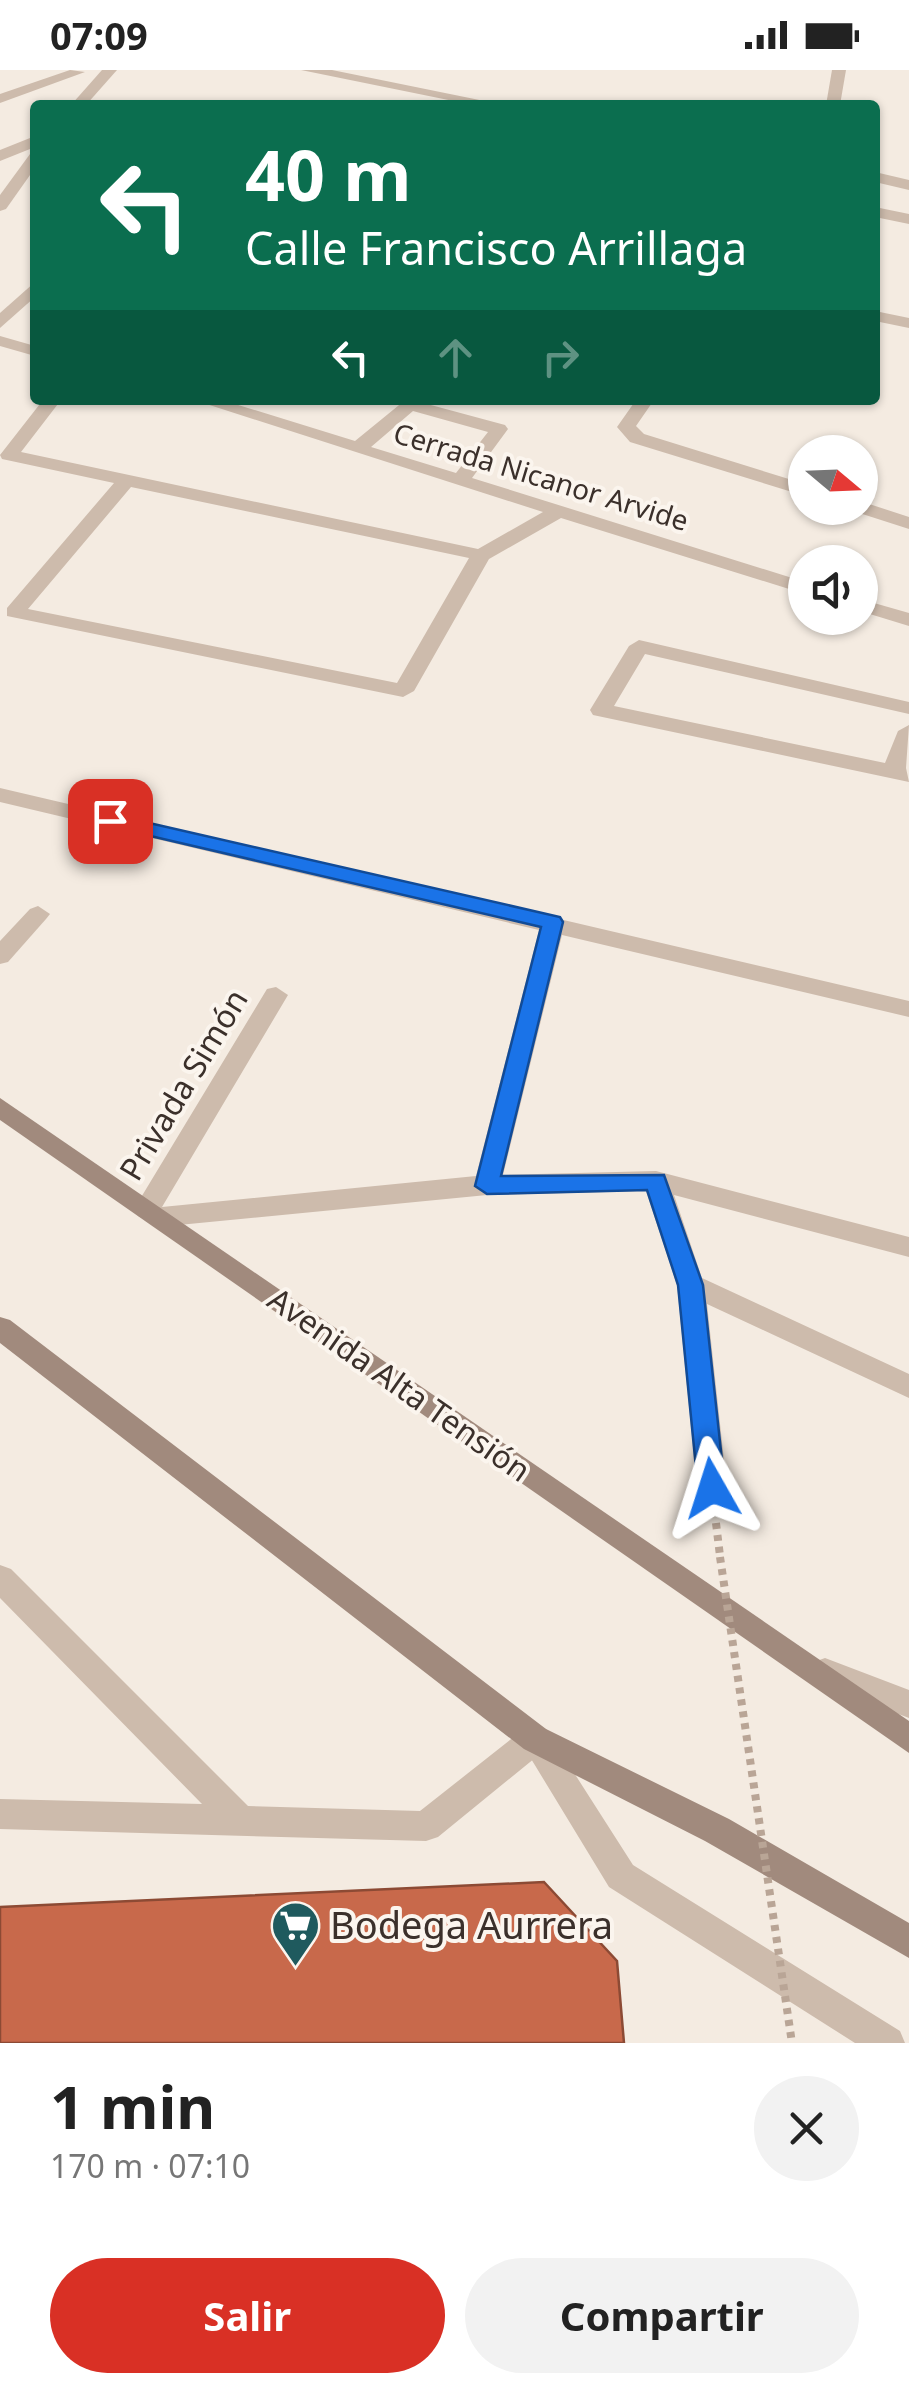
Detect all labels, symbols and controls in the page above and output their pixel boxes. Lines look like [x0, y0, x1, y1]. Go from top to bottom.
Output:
text: 07:09 [50, 9, 148, 61]
text: 40 m [245, 126, 412, 222]
icon: left [80, 140, 210, 270]
text: Calle Francisco Arrillaga [245, 217, 747, 278]
icon: left [323, 330, 378, 385]
icon: ahead [428, 330, 483, 385]
icon: right [533, 330, 588, 385]
street label: Cerrada Nicanor Arvide [389, 413, 693, 539]
north arrow [788, 435, 878, 525]
map controls [788, 435, 878, 635]
button: sound [788, 545, 878, 635]
pin [68, 779, 153, 864]
icon: arrive [83, 794, 138, 849]
street label: Privada Simón [109, 981, 257, 1188]
street label: Avenida Alta Tensión [260, 1277, 540, 1491]
position arrow [660, 1436, 764, 1540]
place label: Bodega Aurrera [330, 1898, 613, 1950]
supermarket icon: Bodega Aurrera [269, 1900, 321, 1968]
text: 1 min [50, 2065, 215, 2147]
button: close [754, 2076, 859, 2181]
text: 170 m · 07:10 [50, 2144, 250, 2187]
button: Salir [50, 2258, 445, 2373]
button: Compartir [465, 2258, 859, 2373]

